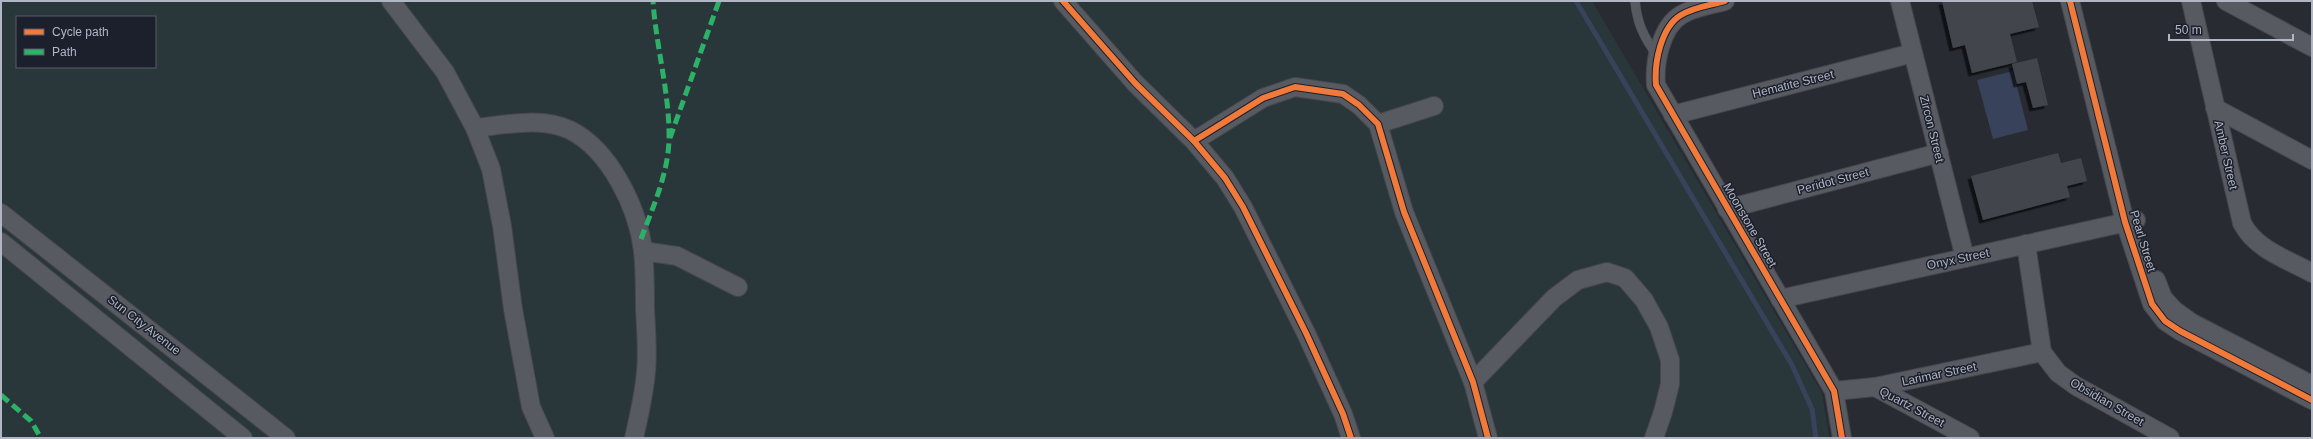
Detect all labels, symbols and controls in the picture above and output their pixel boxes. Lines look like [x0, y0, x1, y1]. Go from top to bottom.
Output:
legend [16, 16, 156, 68]
scale bar [2169, 16, 2293, 42]
text: 50 m [2175, 23, 2202, 37]
text: Cycle path [52, 25, 109, 39]
text: Path [52, 45, 77, 59]
street label: Hematite Street [1751, 67, 1836, 101]
street label: Zircon Street [1917, 94, 1947, 165]
street label: Amber Street [2211, 119, 2241, 192]
street label: Peridot Street [1796, 165, 1871, 197]
street label: Moonstone Street [1720, 180, 1780, 270]
street label: Pearl Street [2127, 209, 2159, 274]
street label: Onyx Street [1926, 245, 1991, 272]
street label: Sun City Avenue [105, 292, 183, 358]
street label: Larimar Street [1900, 359, 1978, 389]
street label: Obsidian Street [2068, 375, 2147, 429]
street label: Quartz Street [1877, 384, 1947, 430]

